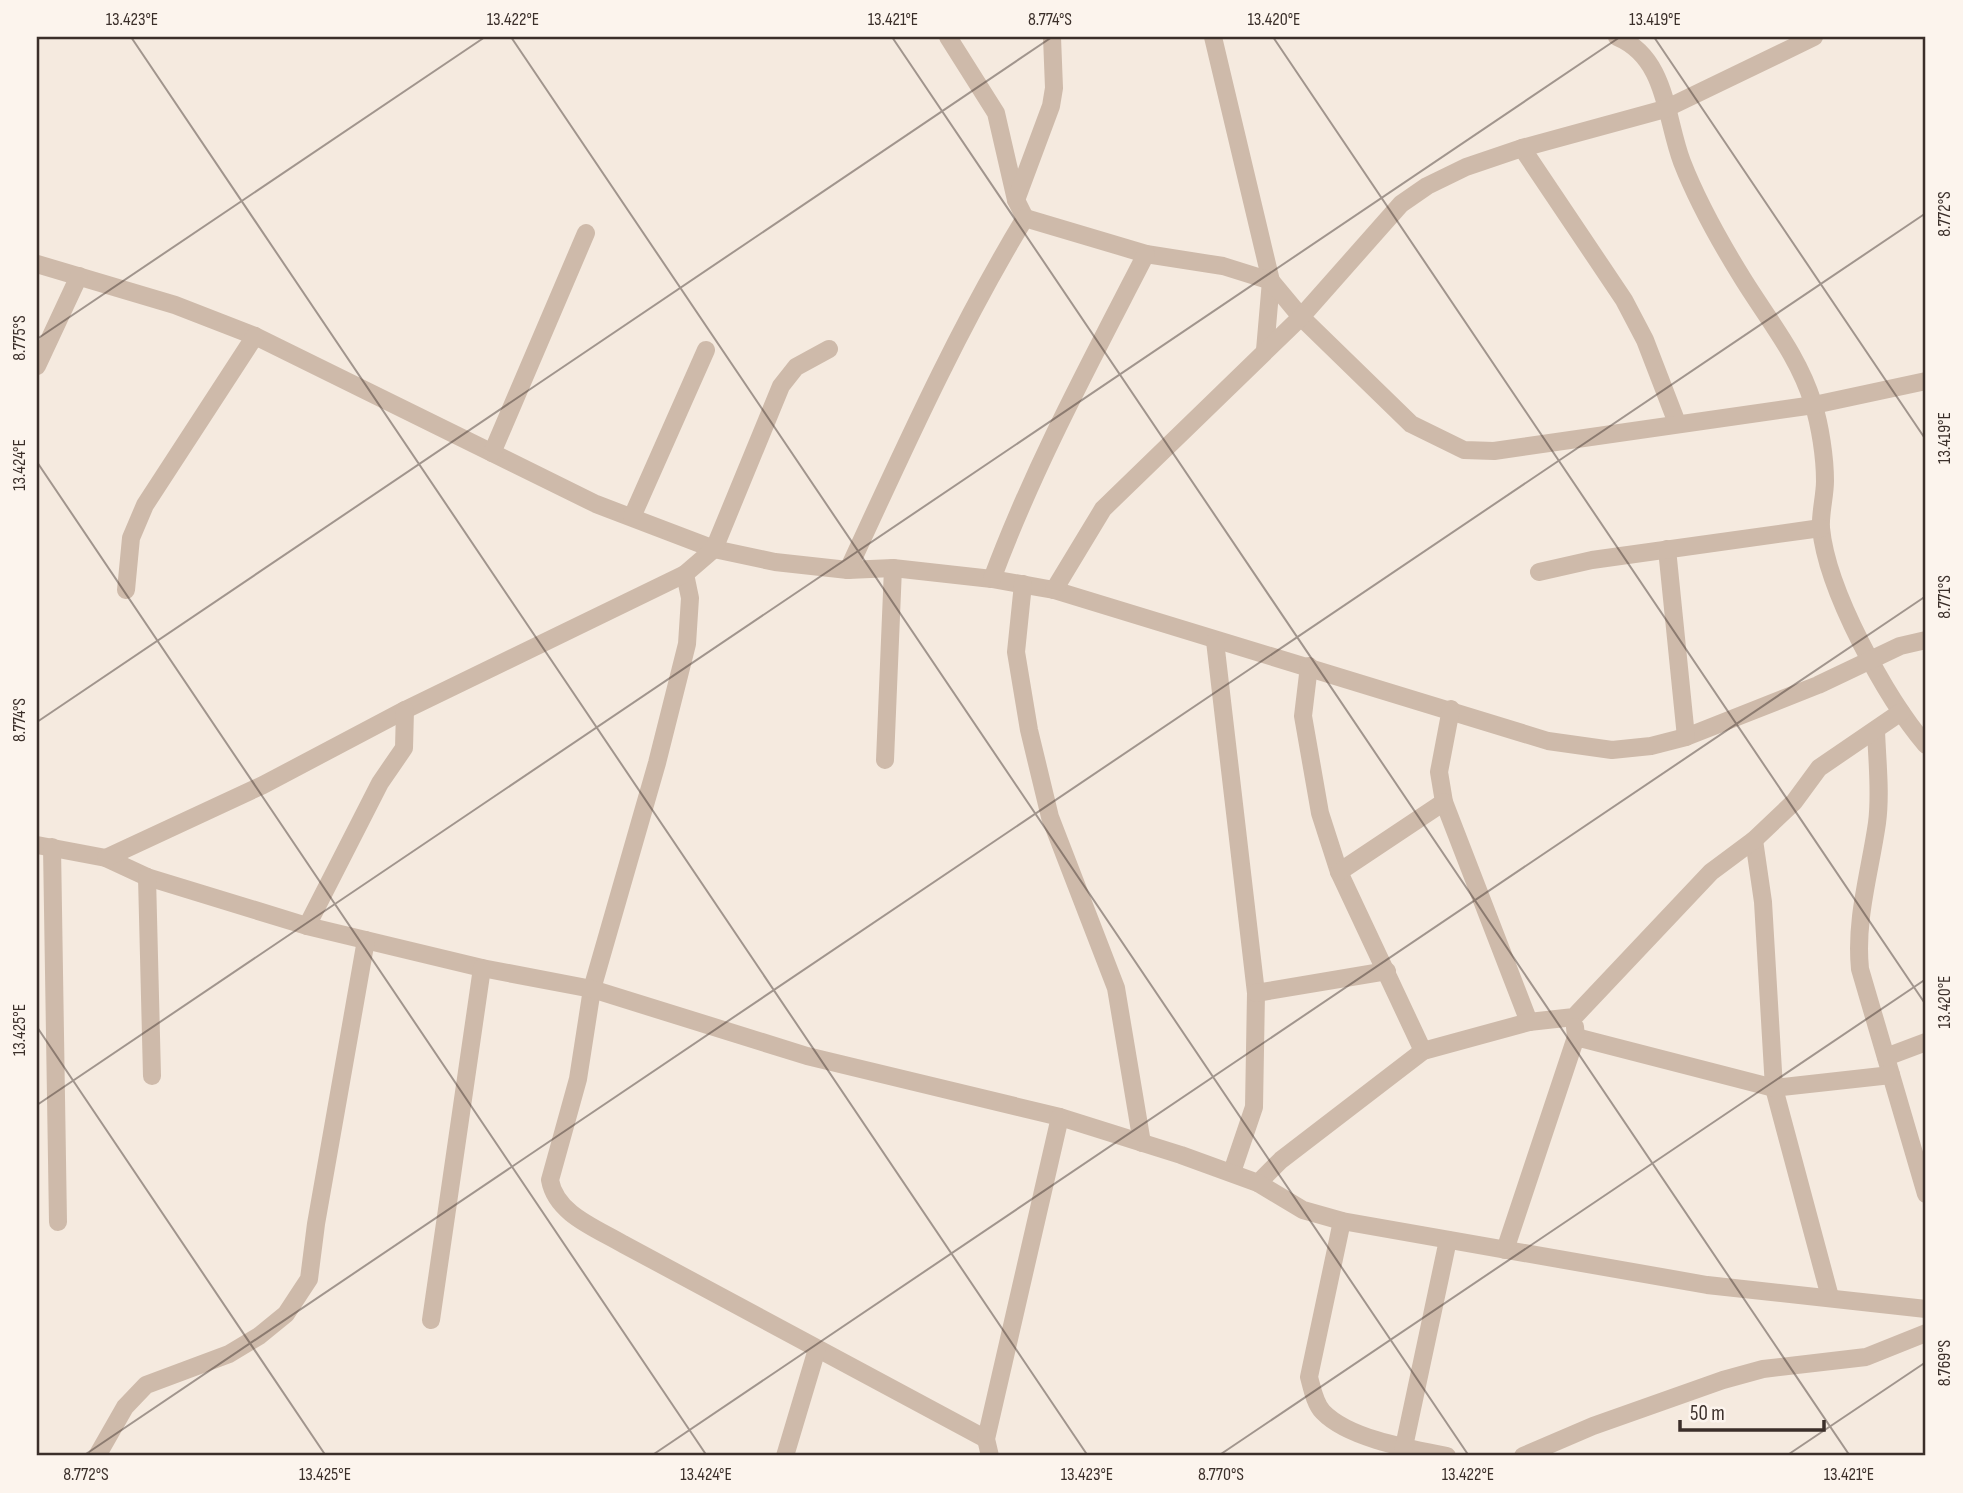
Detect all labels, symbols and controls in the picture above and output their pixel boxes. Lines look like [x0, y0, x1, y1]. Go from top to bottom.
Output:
text: 13.423°E [106, 9, 158, 30]
text: 13.422°E [487, 9, 539, 30]
text: 13.421°E [868, 9, 918, 30]
text: 8.774°S [1028, 9, 1072, 30]
text: 13.420°E [1247, 9, 1301, 30]
text: 13.419°E [1629, 9, 1681, 30]
text: 8.772°S [1934, 191, 1955, 237]
text: 8.775°S [9, 315, 30, 361]
text: 13.419°E [1934, 412, 1955, 464]
text: 13.424°E [9, 439, 30, 491]
text: 8.771°S [1934, 575, 1955, 619]
text: 8.774°S [9, 698, 30, 742]
text: 13.420°E [1934, 975, 1955, 1029]
text: 13.425°E [9, 1004, 30, 1056]
text: 8.769°S [1934, 1339, 1955, 1386]
scale bar [1680, 1388, 1823, 1432]
text: 50 m [1690, 1401, 1725, 1426]
text: 8.772°S [63, 1464, 109, 1485]
text: 13.425°E [299, 1464, 351, 1485]
text: 13.424°E [680, 1464, 732, 1485]
text: 13.423°E [1061, 1464, 1113, 1485]
text: 8.770°S [1198, 1464, 1244, 1485]
text: 13.422°E [1442, 1464, 1494, 1485]
text: 13.421°E [1824, 1464, 1874, 1485]

